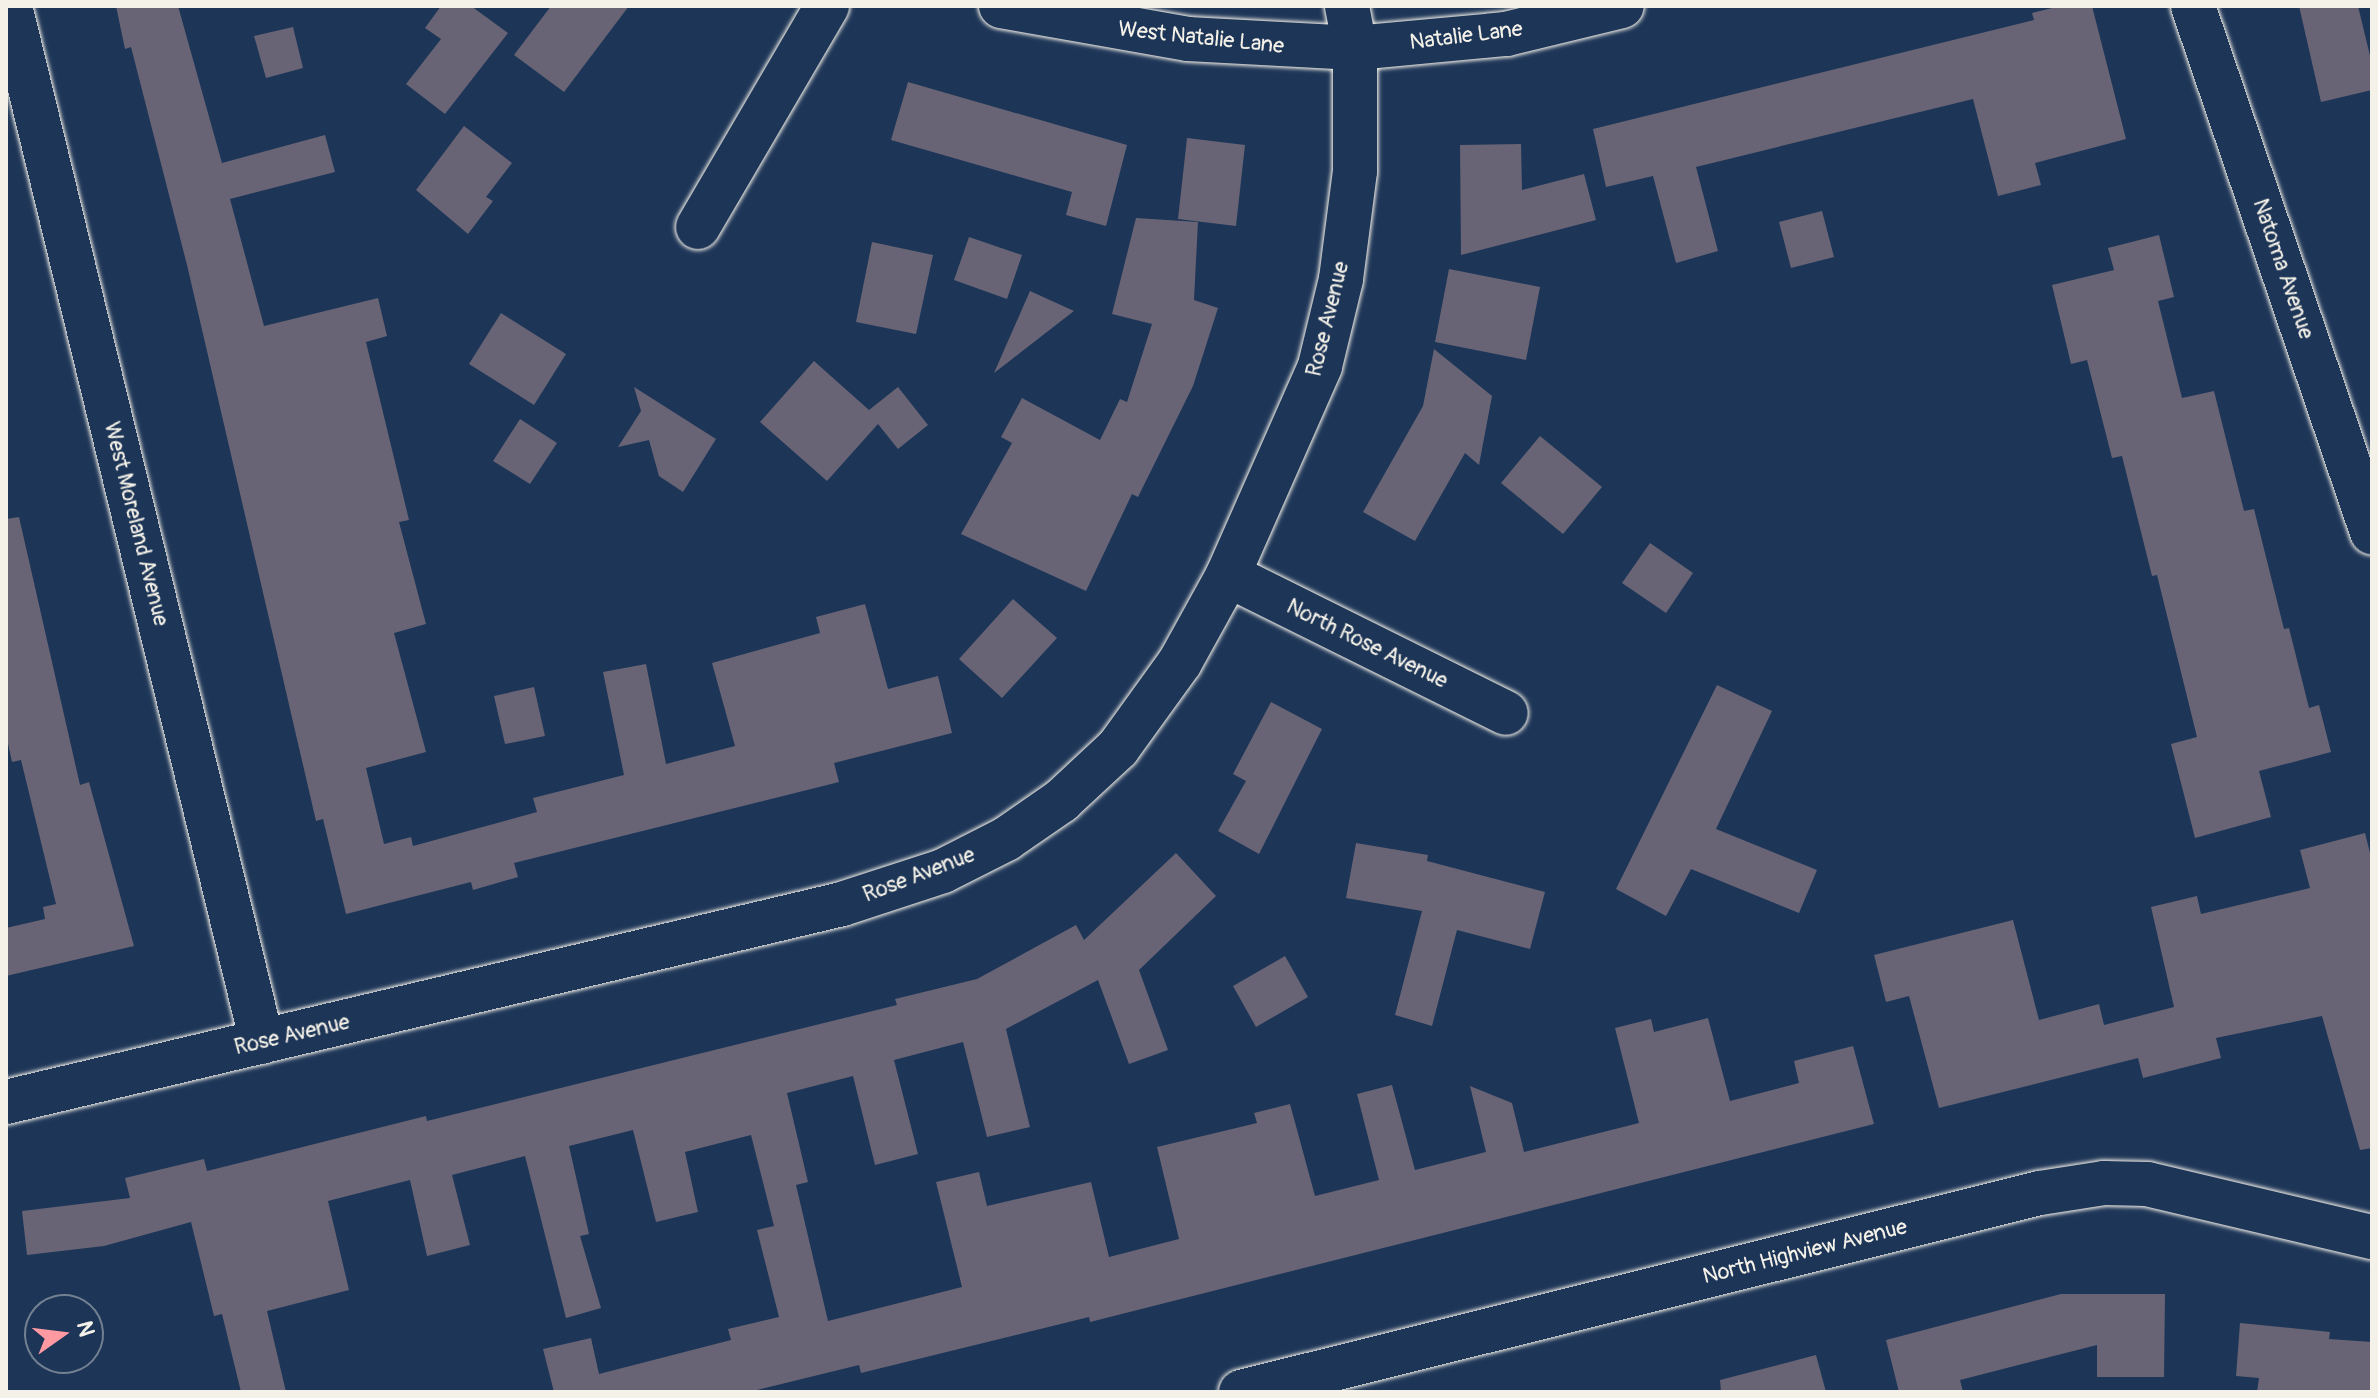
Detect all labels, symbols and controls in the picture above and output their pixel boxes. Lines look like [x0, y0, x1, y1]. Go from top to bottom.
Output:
street label: West Natalie Lane [1117, 16, 1285, 60]
street label: Natalie Lane [1408, 16, 1524, 56]
street label: Natoma Avenue [2247, 195, 2319, 343]
street label: Rose Avenue [1301, 259, 1355, 379]
street label: West Moreland Avenue [98, 419, 174, 629]
street label: North Rose Avenue [1282, 594, 1452, 694]
street label: Rose Avenue [859, 842, 979, 908]
street label: Rose Avenue [232, 1009, 352, 1061]
street label: North Highview Avenue [1700, 1214, 1910, 1290]
north arrow [24, 1294, 104, 1374]
text: N [70, 1318, 101, 1339]

